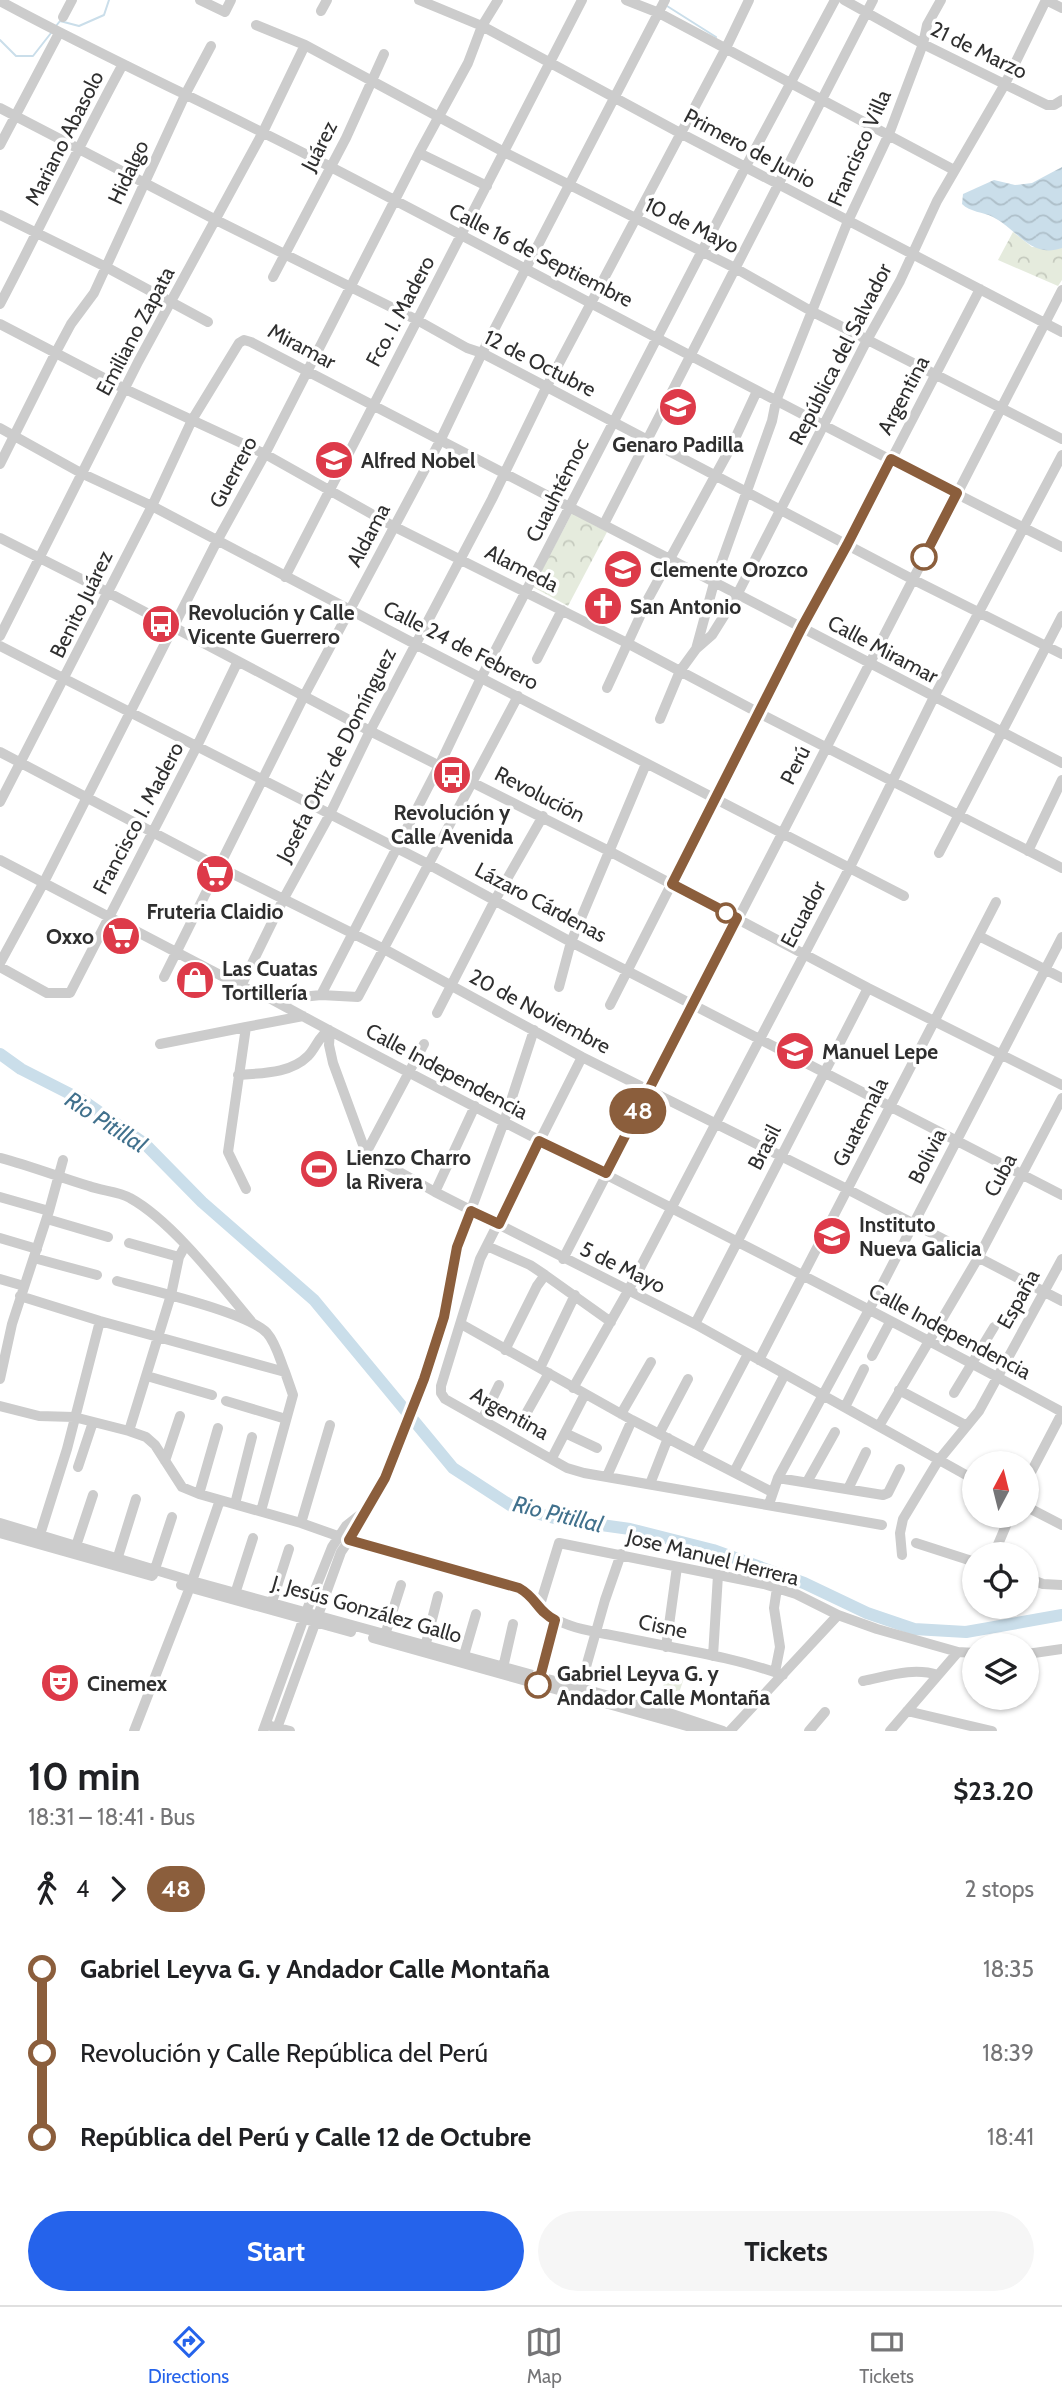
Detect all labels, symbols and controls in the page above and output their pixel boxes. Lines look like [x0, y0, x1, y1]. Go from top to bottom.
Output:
street label: 21 de Marzo [927, 16, 1031, 84]
street label: Mariano Abasolo [19, 67, 109, 209]
street label: Francisco Villa [822, 86, 896, 210]
street label: Primero de Junio [680, 103, 820, 193]
street label: Juárez [295, 117, 342, 176]
street label: Hidalgo [102, 136, 154, 208]
street label: 10 de Mayo [641, 191, 743, 259]
street label: Calle 16 de Septiembre [445, 198, 637, 312]
street label: Fco. I. Madero [360, 251, 440, 371]
street label: República del Salvador [783, 259, 897, 449]
street label: Emiliano Zapata [91, 262, 179, 400]
street label: Miramar [264, 318, 340, 374]
street label: 12 de Octubre [480, 324, 600, 402]
street label: Argentina [872, 351, 934, 439]
school or university icon: Genaro Padilla [657, 386, 699, 428]
street label: Guerrero [204, 432, 262, 512]
place label: Genaro Padilla [612, 432, 744, 457]
street label: Cuauhtémoc [520, 434, 594, 546]
school or university icon: Alfred Nobel [313, 439, 355, 481]
place label: Alfred Nobel [361, 448, 476, 473]
street label: Aldama [341, 499, 395, 571]
street label: Alameda [481, 539, 563, 597]
unlabelled marker [911, 544, 937, 570]
street label: Benito Juárez [44, 546, 118, 662]
school or university icon: Clemente Orozco [602, 548, 644, 590]
place label: Clemente Orozco [650, 557, 808, 582]
church icon: San Antonio [582, 585, 624, 627]
place label: San Antonio [630, 594, 741, 619]
street label: Calle 24 de Febrero [379, 595, 543, 695]
place label: Revolución y Calle Vicente Guerrero [188, 600, 355, 649]
bus stop icon: Revolución y Calle Vicente Guerrero [140, 603, 182, 645]
street label: Calle Miramar [824, 609, 943, 689]
street label: Josefa Ortiz de Domínguez [271, 644, 401, 867]
street label: Francisco I. Madero [87, 738, 189, 898]
street label: Perú [775, 741, 815, 789]
bus stop icon: Revolución y Calle Avenida [431, 754, 473, 796]
street label: Revolución [491, 761, 589, 827]
place label: Revolución y Calle Avenida [391, 800, 514, 849]
supermarket icon: Fruteria Claidio [194, 853, 236, 895]
street label: Lázaro Cárdenas [471, 857, 611, 947]
street label: Ecuador [775, 876, 831, 952]
place label: Fruteria Claidio [147, 899, 283, 924]
unlabelled marker [716, 903, 736, 923]
supermarket icon: Oxxo [100, 915, 142, 957]
place label: Oxxo [46, 924, 94, 949]
place label: Las Cuatas Tortillería [222, 956, 318, 1005]
shop icon: Las Cuatas Tortillería [174, 959, 216, 1001]
street label: 20 de Noviembre [465, 963, 615, 1059]
street label: Calle Independencia [362, 1018, 532, 1124]
school or university icon: Manuel Lepe [774, 1030, 816, 1072]
place label: Manuel Lepe [822, 1039, 938, 1064]
street label: Guatemala [827, 1074, 893, 1170]
water label: Rio Pitillal [60, 1085, 153, 1159]
line badge: 48 [606, 1088, 670, 1134]
text: 48 [623, 1096, 653, 1125]
street label: Brasil [742, 1120, 786, 1174]
street label: Bolivia [903, 1124, 951, 1188]
place label: Lienzo Charro la Rivera [346, 1145, 471, 1194]
sports icon: Lienzo Charro la Rivera [298, 1148, 340, 1190]
street label: Cuba [978, 1149, 1022, 1201]
place label: Instituto Nueva Galicia [859, 1212, 982, 1261]
school or university icon: Instituto Nueva Galicia [811, 1215, 853, 1257]
street label: 5 de Mayo [576, 1236, 670, 1298]
street label: España [992, 1265, 1044, 1333]
street label: Calle Independencia [865, 1278, 1035, 1384]
street label: Argentina [467, 1381, 553, 1445]
north arrow [962, 1451, 1040, 1528]
map controls [962, 1451, 1039, 1710]
water label: Rio Pitillal [510, 1489, 607, 1539]
street label: Jose Manuel Herrera [623, 1523, 802, 1590]
button: locate [962, 1542, 1039, 1619]
street label: J. Jesús González Gallo [268, 1570, 465, 1648]
street label: Cisne [636, 1609, 690, 1643]
button: layers [962, 1633, 1039, 1710]
place label: Gabriel Leyva G. y Andador Calle Montaña [557, 1661, 770, 1710]
theatre icon: Cinemex [39, 1662, 81, 1704]
place label: Cinemex [87, 1671, 168, 1696]
marker: Gabriel Leyva G. y Andador Calle Montaña [525, 1672, 551, 1698]
text: 10 min [28, 1753, 141, 1800]
text: $23.20 [953, 1775, 1034, 1807]
text: 18:31 – 18:41 · Bus [28, 1803, 195, 1831]
icon: walk [28, 1870, 66, 1908]
icon: forward [99, 1870, 137, 1908]
text: 48 [161, 1874, 191, 1903]
text: 4 [76, 1875, 89, 1903]
text: 2 stops [965, 1875, 1034, 1903]
text: Gabriel Leyva G. y Andador Calle Montaña [80, 1953, 550, 1985]
text: 18:35 [983, 1955, 1034, 1983]
text: Revolución y Calle República del Perú [80, 2037, 488, 2069]
text: 18:39 [982, 2039, 1034, 2067]
text: República del Perú y Calle 12 de Octubre [80, 2121, 531, 2153]
text: 18:41 [987, 2123, 1034, 2151]
button: Start [28, 2211, 524, 2291]
button: Tickets [538, 2211, 1034, 2291]
tab: Directions [148, 2323, 229, 2388]
tab: Map [525, 2323, 563, 2388]
tab: Tickets [859, 2323, 914, 2388]

